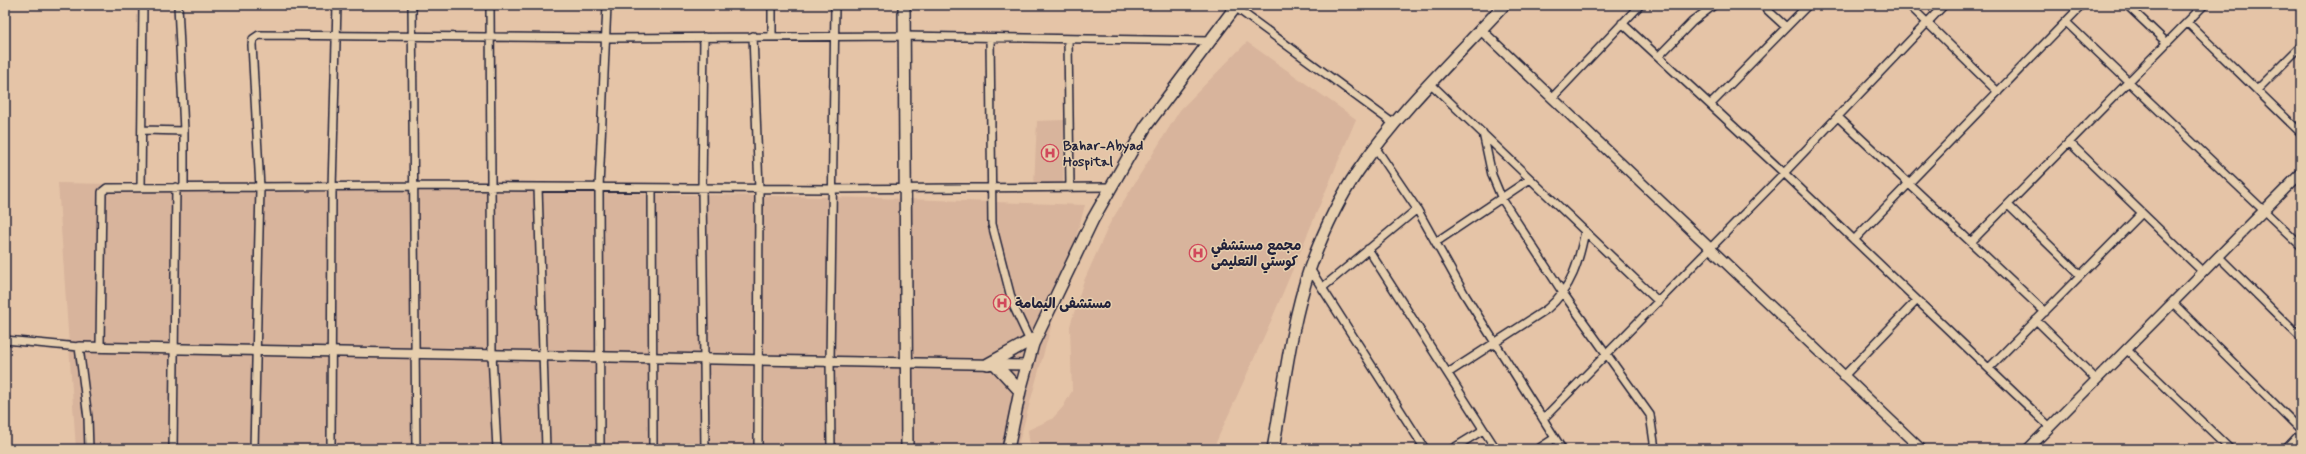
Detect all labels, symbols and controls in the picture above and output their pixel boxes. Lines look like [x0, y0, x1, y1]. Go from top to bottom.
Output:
place label: Bahar-Abyad Hospital [1063, 137, 1143, 171]
hospital icon: Bahar-Abyad Hospital [1040, 143, 1060, 163]
place label: مجمع مستشفي كوستي التعليمى [1211, 237, 1301, 274]
hospital icon: مجمع مستشفي كوستي التعليمى [1188, 243, 1208, 263]
hospital icon: مستشفى اليمامة [992, 293, 1012, 313]
place label: مستشفى اليمامة [1015, 295, 1111, 313]

